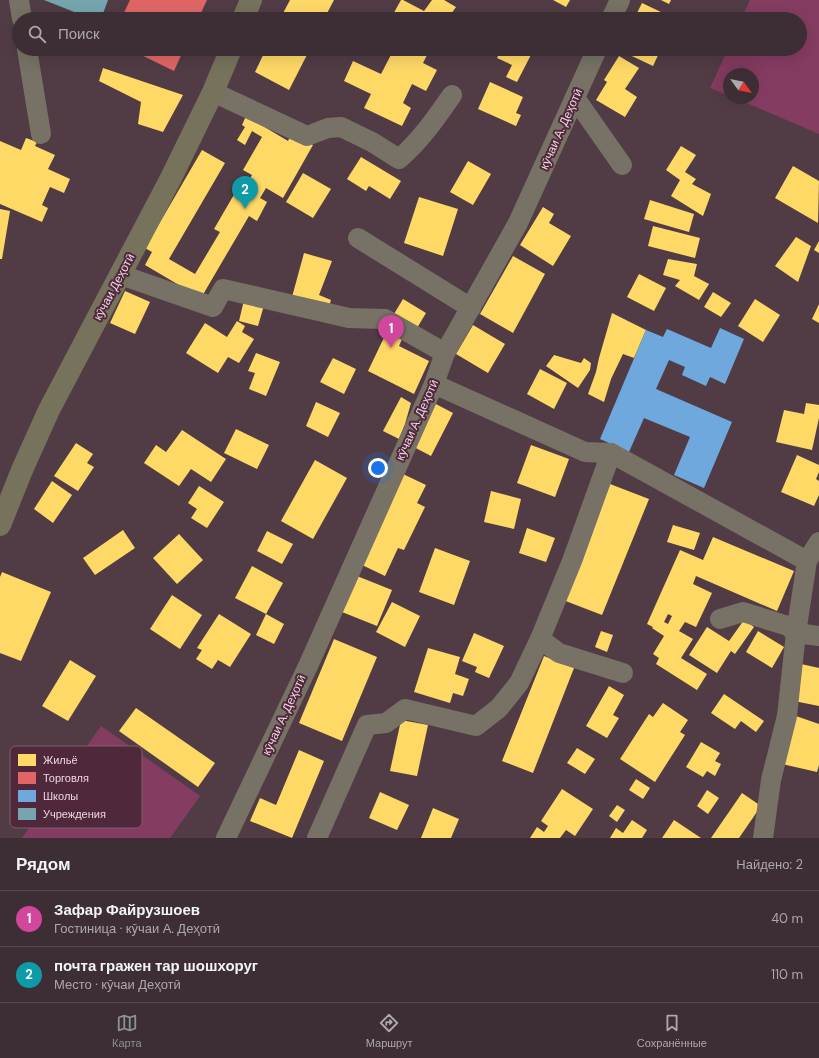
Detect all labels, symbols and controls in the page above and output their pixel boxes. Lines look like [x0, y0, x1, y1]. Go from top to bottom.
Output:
search box [12, 12, 807, 56]
icon: search [26, 23, 48, 45]
text: Поиск [58, 24, 100, 44]
north arrow [723, 68, 759, 104]
street label: кӯчаи А. Деҳотӣ [536, 86, 586, 172]
pin: 2 [232, 176, 258, 209]
street label: кӯчаи Деҳотӣ [90, 251, 138, 323]
pin: 1 [378, 315, 404, 348]
street label: кӯчаи А. Деҳотӣ [392, 377, 442, 463]
your location [368, 458, 388, 478]
street label: кӯчаи А. Деҳотӣ [258, 672, 310, 758]
legend [10, 746, 142, 828]
text: Жильё [43, 753, 78, 767]
text: Торговля [43, 771, 89, 785]
text: Школы [43, 789, 78, 803]
text: Учреждения [43, 807, 106, 821]
text: Рядом [16, 853, 71, 875]
text: Найдено: 2 [736, 856, 803, 873]
text: Зафар Файрузшоев [54, 900, 200, 920]
text: 1 [27, 910, 31, 927]
text: 40 m [771, 910, 803, 927]
text: Гостиница · кӯчаи А. Деҳотӣ [54, 920, 220, 937]
text: почта гражен тар шошхоруг [54, 956, 258, 976]
text: 2 [25, 966, 33, 983]
text: 110 m [771, 966, 803, 983]
text: Место · кӯчаи Деҳотӣ [54, 976, 181, 993]
tab: Карта [112, 1012, 142, 1050]
tab: Маршрут [366, 1012, 413, 1050]
tab: Сохранённые [637, 1012, 707, 1050]

